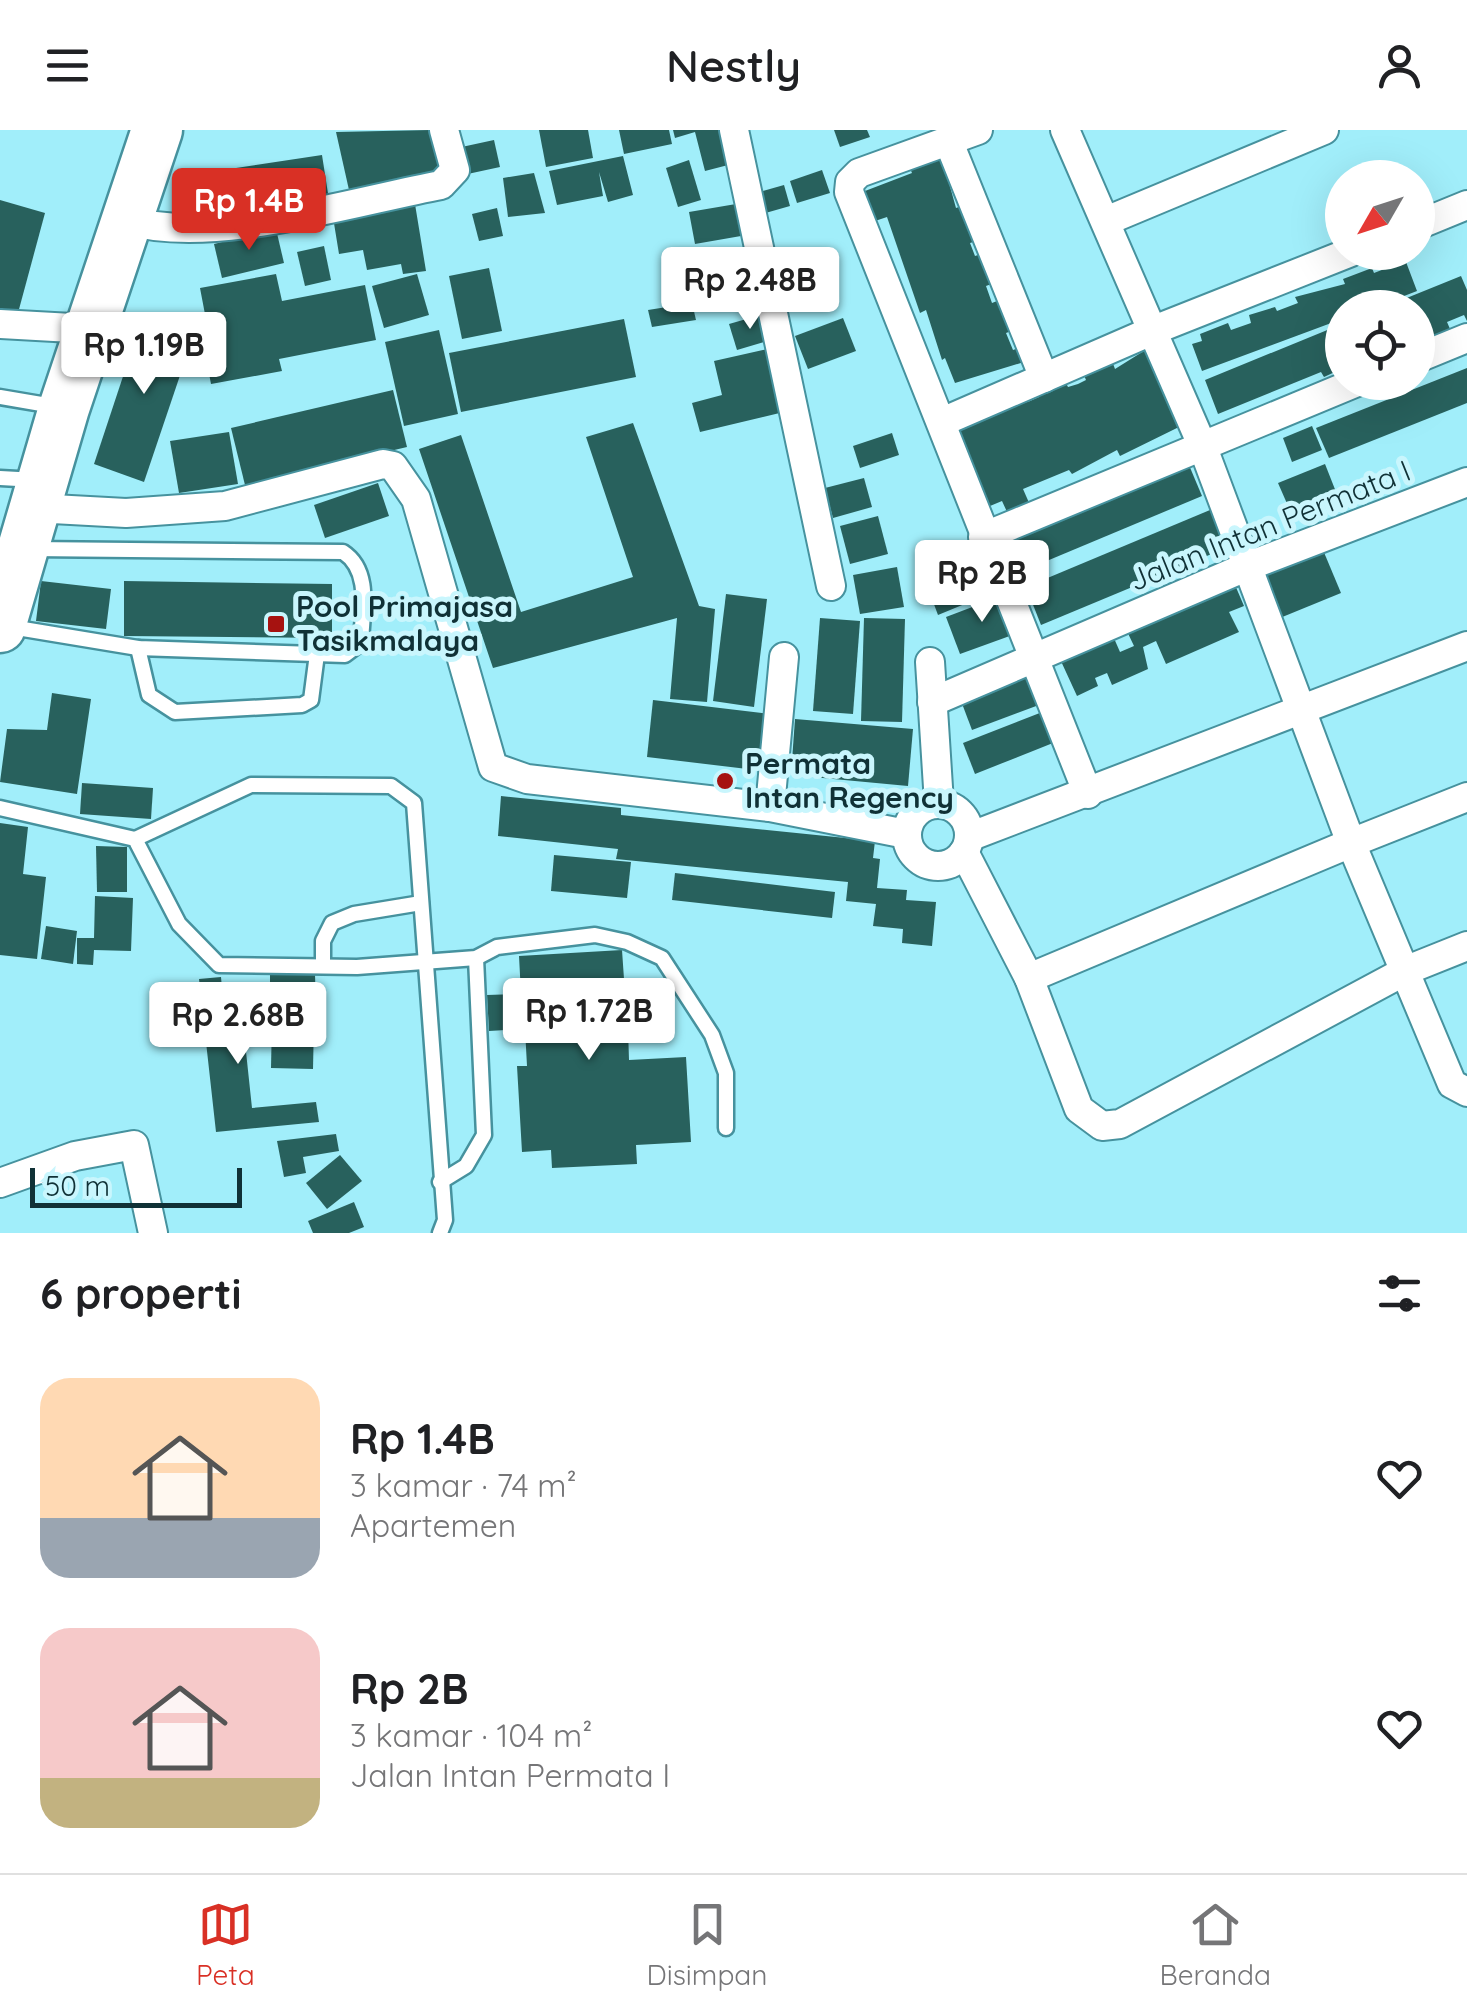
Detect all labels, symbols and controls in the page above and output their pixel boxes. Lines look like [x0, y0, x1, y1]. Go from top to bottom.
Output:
text: Nestly [666, 37, 801, 93]
icon: menu [40, 38, 95, 93]
icon: person [1372, 38, 1427, 93]
north arrow [1325, 160, 1435, 270]
map controls [1325, 160, 1435, 400]
pin: Rp 1.4B [157, 168, 341, 253]
text: Rp 1.4B [194, 180, 304, 220]
pin: Rp 2.48B [647, 247, 853, 332]
text: Rp 2.48B [683, 259, 817, 299]
button: locate [1325, 290, 1435, 400]
pin: Rp 1.19B [41, 312, 247, 397]
text: Rp 1.19B [83, 324, 205, 364]
street label: Jalan Intan Permata I [1123, 451, 1416, 599]
pin: Rp 2B [912, 540, 1052, 625]
text: Rp 2B [937, 552, 1027, 592]
place label: Pool Primajasa Tasikmalaya [296, 587, 513, 659]
marker: Pool Primajasa Tasikmalaya [265, 613, 287, 635]
place label: Permata Intan Regency [745, 744, 954, 816]
marker: Permata Intan Regency [714, 770, 736, 792]
pin: Rp 1.72B [486, 978, 692, 1063]
pin: Rp 2.68B [135, 982, 341, 1067]
text: Rp 1.72B [525, 990, 653, 1030]
text: Rp 2.68B [171, 994, 305, 1034]
scale bar [30, 1163, 242, 1208]
text: 50 m [45, 1168, 110, 1203]
icon: filters [1372, 1266, 1427, 1321]
text: 6 properti [40, 1267, 241, 1320]
text: Rp 1.4B [350, 1412, 495, 1465]
icon: home [120, 1418, 240, 1538]
icon: heart [1372, 1451, 1427, 1506]
text: 3 kamar · 74 m² [350, 1465, 577, 1505]
text: Apartemen [350, 1505, 516, 1545]
text: Rp 2B [350, 1662, 468, 1715]
icon: home [120, 1668, 240, 1788]
icon: heart [1372, 1701, 1427, 1756]
text: 3 kamar · 104 m² [350, 1715, 592, 1755]
text: Jalan Intan Permata I [350, 1755, 670, 1795]
tab: Peta [196, 1897, 255, 1992]
tab: Disimpan [647, 1897, 768, 1992]
tab: Beranda [1159, 1897, 1271, 1992]

